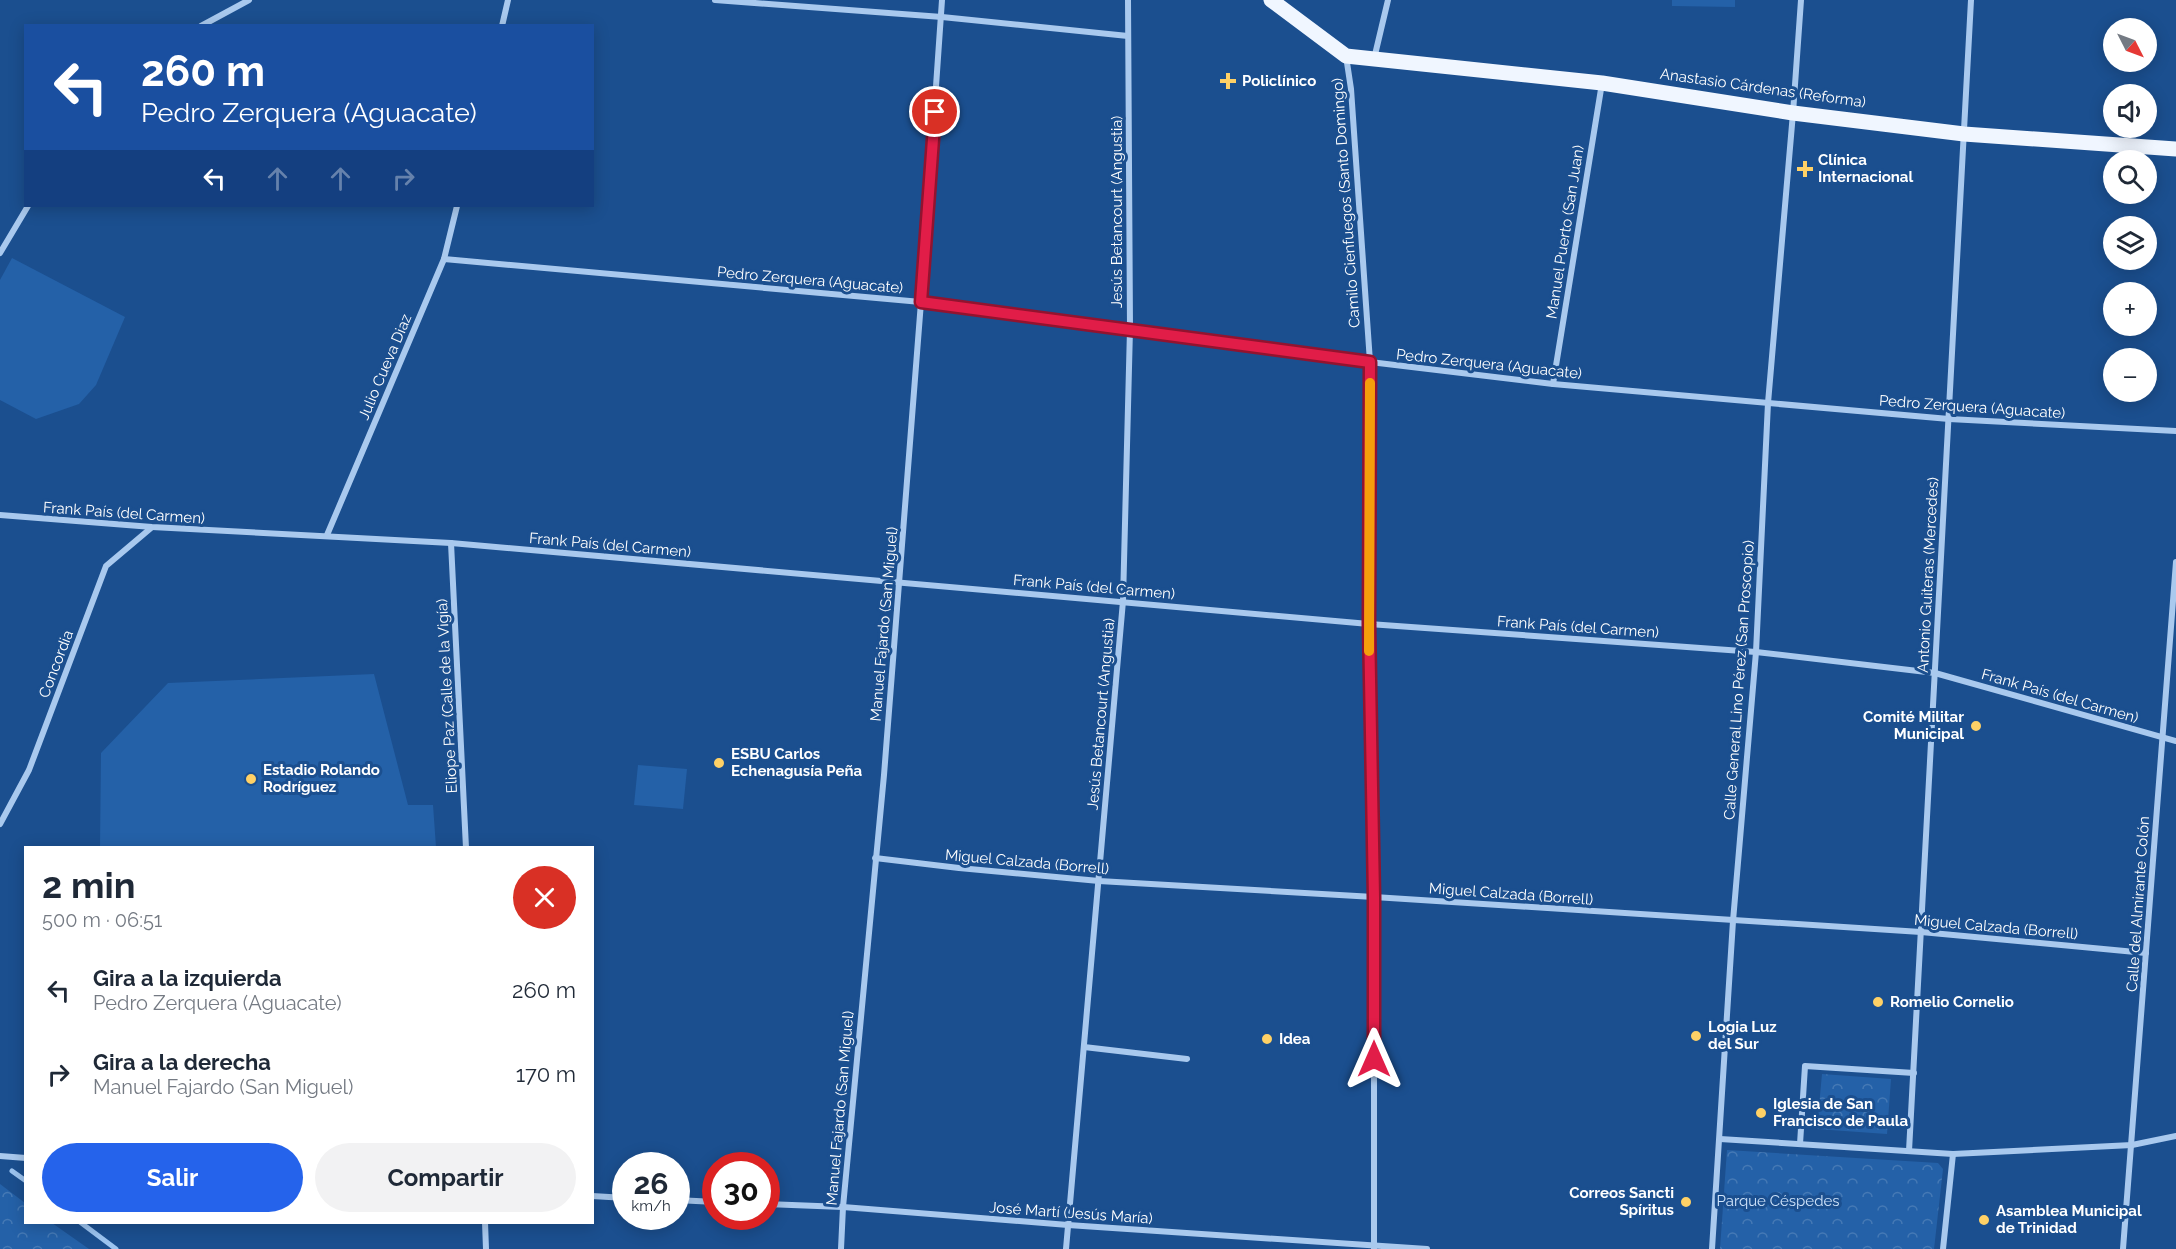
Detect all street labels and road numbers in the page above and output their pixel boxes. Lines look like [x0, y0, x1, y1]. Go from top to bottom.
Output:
street label: Anastasio Cárdenas (Reforma) [1659, 65, 1867, 111]
street label: Camilo Cienfuegos (Santo Domingo) [1328, 78, 1364, 328]
street label: Jesús Betancourt (Angustia) [1108, 116, 1126, 308]
street label: Manuel Puerto (San Juan) [1542, 144, 1588, 320]
street label: Pedro Zerquera (Aguacate) [716, 263, 904, 297]
street label: Julio Cueva Diaz [355, 311, 415, 423]
street label: Pedro Zerquera (Aguacate) [1395, 345, 1583, 383]
street label: Pedro Zerquera (Aguacate) [1878, 392, 2066, 422]
street label: Antonio Guiteras (Mercedes) [1914, 477, 1942, 673]
street label: Frank País (del Carmen) [42, 498, 206, 528]
street label: Manuel Fajardo (San Miguel) [867, 526, 901, 722]
street label: Frank País (del Carmen) [528, 529, 692, 561]
street label: Calle General Lino Pérez (San Proscopio) [1720, 540, 1758, 820]
street label: Frank País (del Carmen) [1012, 571, 1176, 603]
street label: Eliope Paz (Calle de la Vigía) [433, 598, 461, 794]
street label: Frank País (del Carmen) [1496, 612, 1660, 642]
street label: Jesús Betancourt (Angustia) [1084, 617, 1118, 811]
street label: Concordia [35, 628, 77, 700]
street label: Frank País (del Carmen) [1979, 665, 2141, 727]
street label: Calle del Almirante Colón [2123, 815, 2153, 993]
street label: Miguel Calzada (Borrell) [944, 846, 1110, 878]
street label: Miguel Calzada (Borrell) [1428, 879, 1594, 909]
street label: Miguel Calzada (Borrell) [1913, 911, 2079, 943]
street label: Manuel Fajardo (San Miguel) [823, 1010, 857, 1206]
street label: José Martí (Jesús María) [989, 1198, 1153, 1228]

